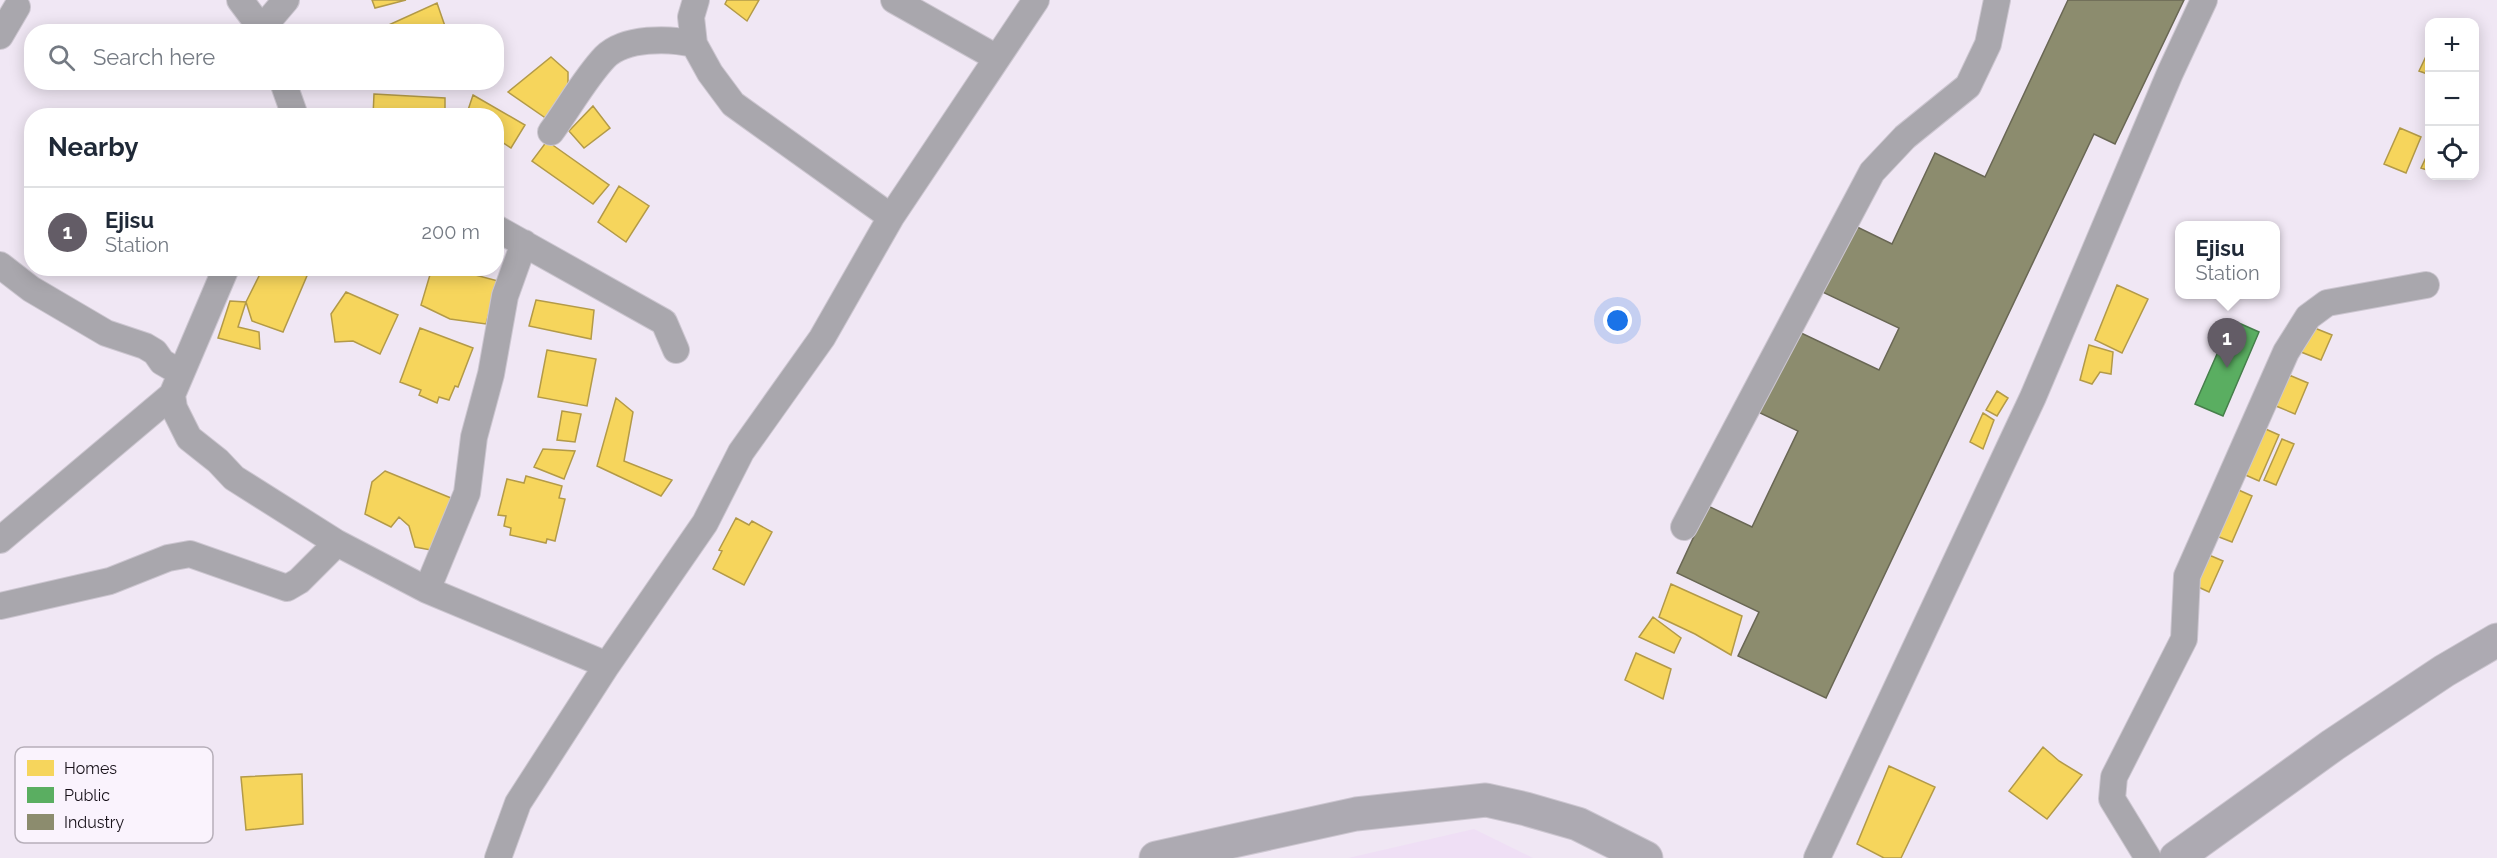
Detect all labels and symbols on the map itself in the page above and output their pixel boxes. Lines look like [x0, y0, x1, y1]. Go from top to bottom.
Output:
your location [1603, 306, 1632, 335]
pin: 1 [2208, 318, 2246, 368]
legend [15, 747, 213, 843]
text: Homes [64, 759, 117, 778]
text: Public [64, 786, 110, 805]
text: Industry [64, 813, 124, 832]

